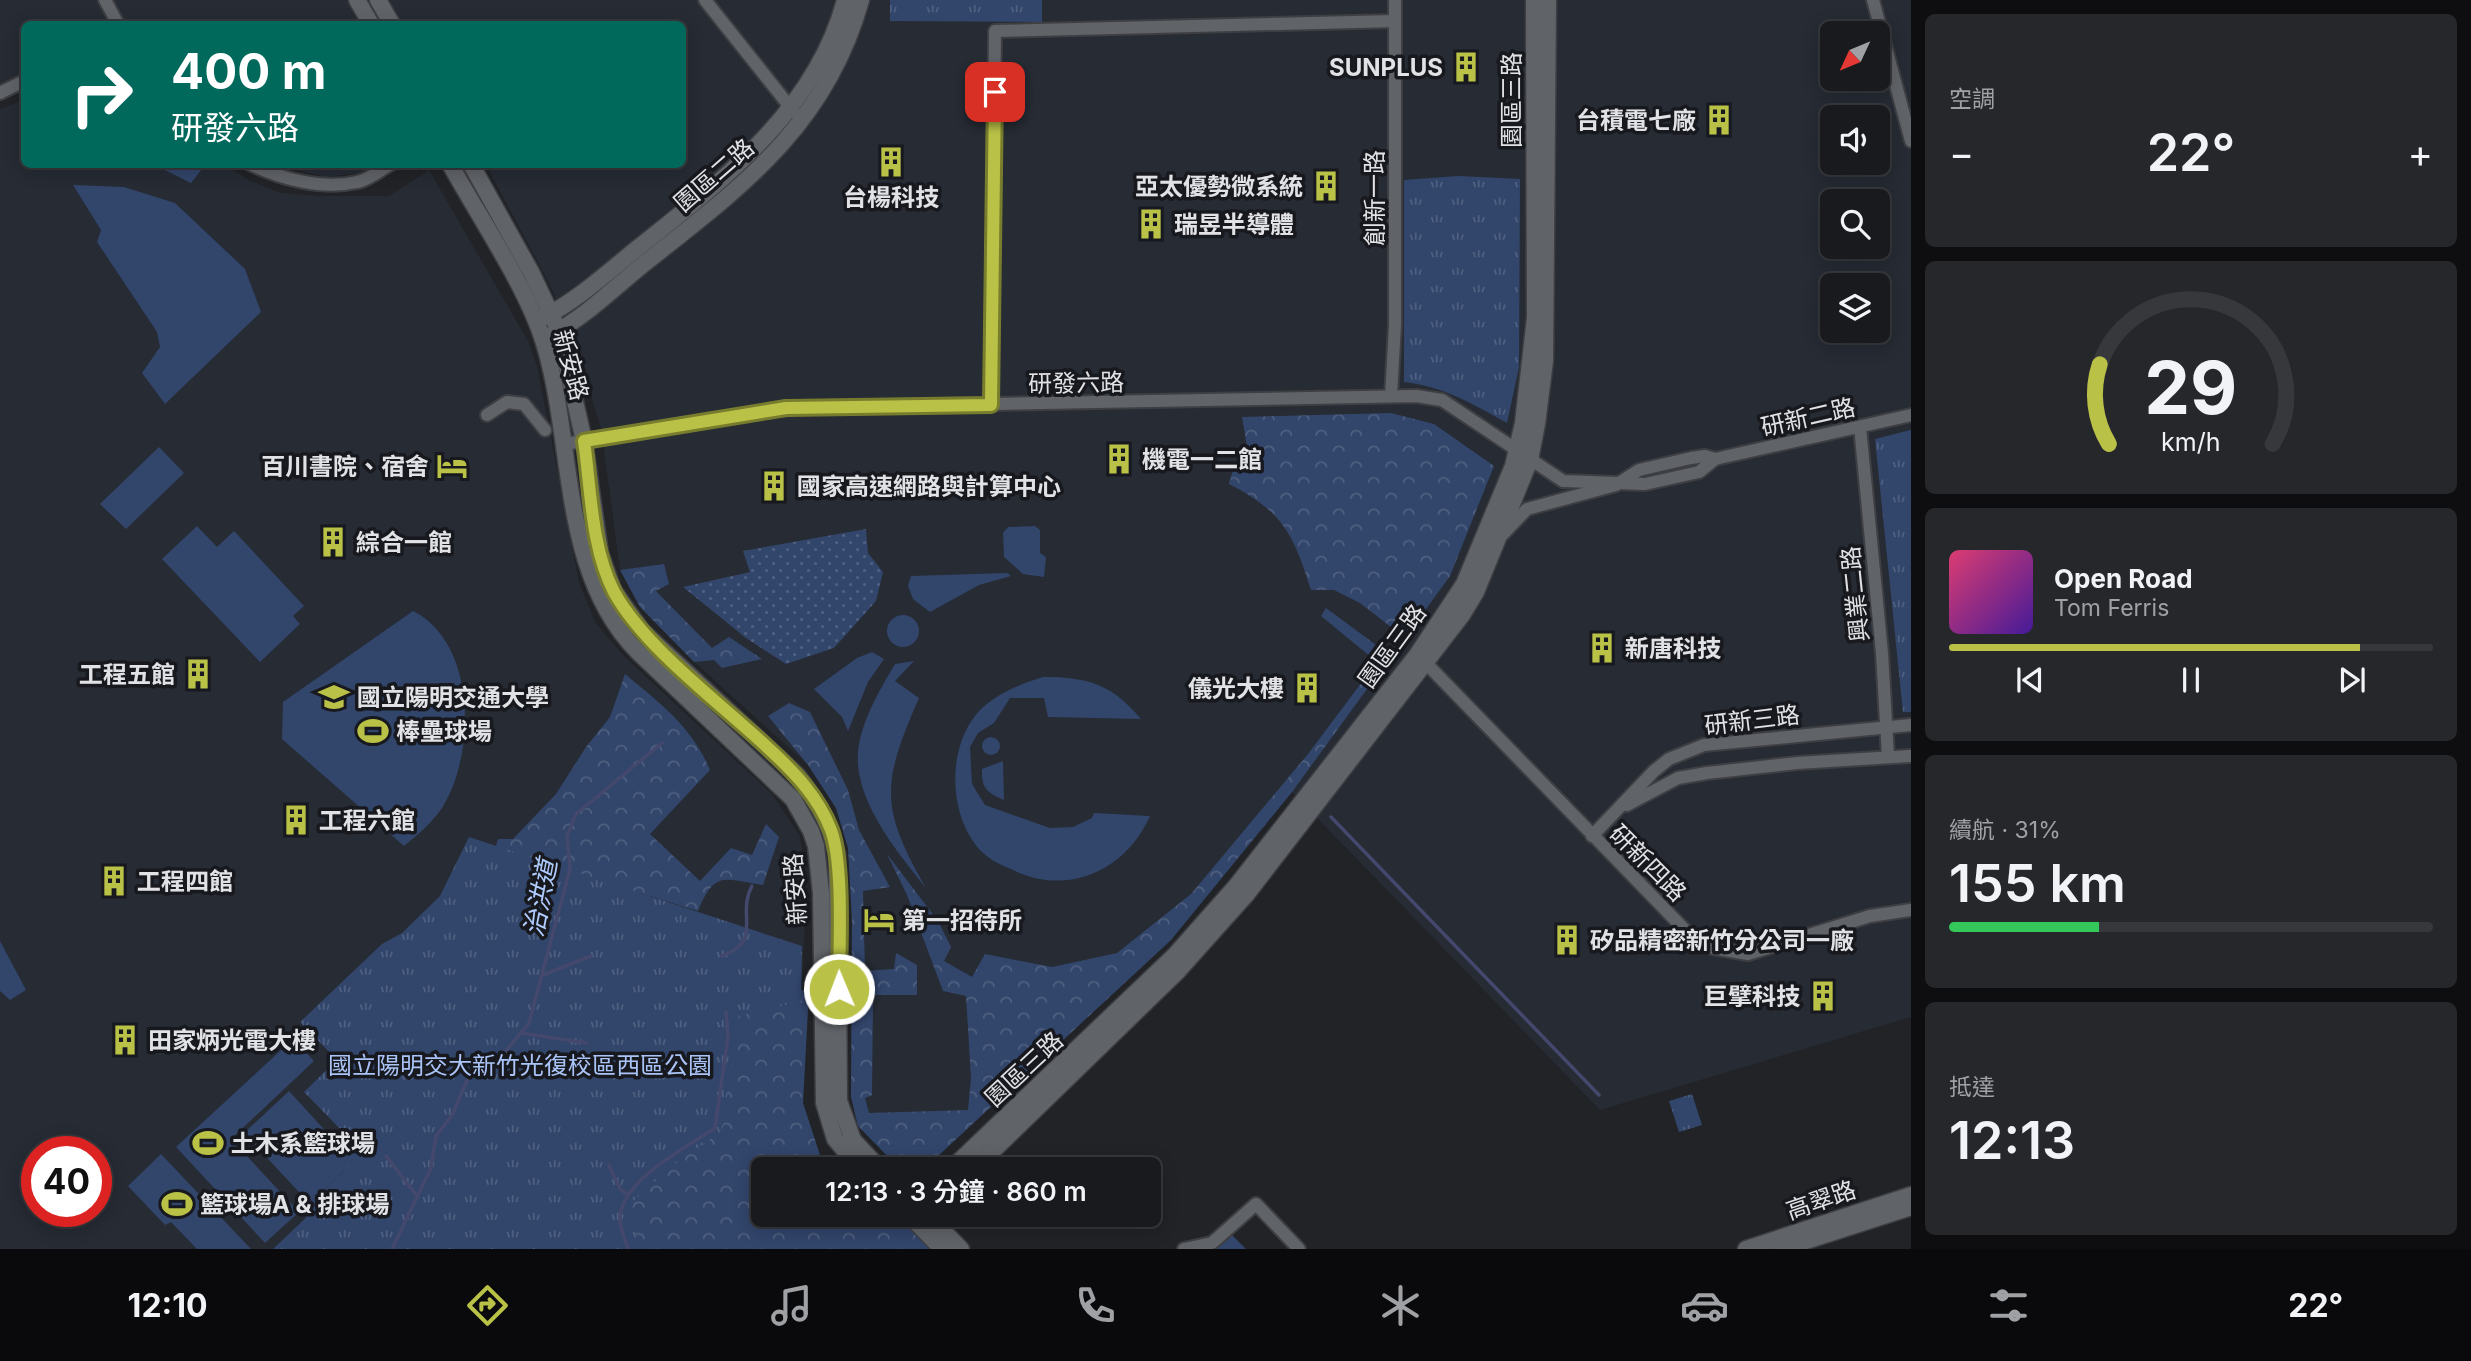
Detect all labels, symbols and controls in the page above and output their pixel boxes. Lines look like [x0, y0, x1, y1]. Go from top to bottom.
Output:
north arrow [1820, 21, 1890, 91]
map controls [1820, 21, 1890, 343]
text: 400 m [171, 42, 327, 101]
icon: right [56, 49, 147, 140]
building icon: SUNPLUS [1449, 50, 1483, 84]
street label: 園區三路 [1497, 52, 1526, 148]
place label: SUNPLUS [1329, 53, 1443, 82]
pin [965, 62, 1025, 122]
icon: arrive [976, 73, 1014, 111]
text: 空調 [1949, 85, 1995, 113]
building icon: 台積電七廠 [1702, 103, 1736, 137]
button: sound [1820, 105, 1890, 175]
place label: 台積電七廠 [1576, 106, 1696, 135]
text: 研發六路 [171, 108, 299, 147]
text: 22° [2147, 121, 2235, 184]
text: − [1949, 130, 1974, 176]
text: + [2408, 130, 2433, 176]
street label: 園區二路 [668, 133, 760, 217]
building icon: 台楊科技 [874, 145, 908, 179]
street label: 創新一路 [1360, 150, 1389, 246]
building icon: 亞太優勢微系統 [1309, 169, 1343, 203]
place label: 亞太優勢微系統 [1135, 172, 1303, 201]
place label: 台楊科技 [843, 183, 939, 212]
button: search [1820, 189, 1890, 259]
building icon: 瑞昱半導體 [1134, 207, 1168, 241]
place label: 瑞昱半導體 [1174, 210, 1294, 239]
button: layers [1820, 273, 1890, 343]
street label: 新安路 [548, 326, 594, 404]
text: 29 [2144, 343, 2238, 432]
street label: 研發六路 [1028, 368, 1124, 398]
street label: 研新二路 [1758, 392, 1858, 442]
text: km/h [2161, 426, 2221, 456]
building icon: 機電一二館 [1102, 442, 1136, 476]
place label: 機電一二館 [1142, 445, 1262, 474]
hotel icon: 百川書院、宿舍 [435, 449, 469, 483]
place label: 百川書院、宿舍 [261, 452, 429, 481]
building icon: 國家高速網路與計算中心 [757, 469, 791, 503]
place label: 國家高速網路與計算中心 [797, 472, 1061, 501]
building icon: 綜合一館 [316, 525, 350, 559]
place label: 綜合一館 [356, 528, 452, 557]
street label: 興業二路 [1836, 545, 1874, 643]
text: Open Road [2054, 563, 2193, 594]
text: Tom Ferris [2054, 594, 2169, 622]
street label: 園區三路 [1352, 599, 1432, 693]
building icon: 新唐科技 [1585, 631, 1619, 665]
place label: 新唐科技 [1625, 634, 1721, 663]
building icon: 工程五館 [181, 657, 215, 691]
place label: 工程五館 [79, 660, 175, 689]
icon: previous [2011, 661, 2049, 699]
icon: pause [2172, 661, 2210, 699]
icon: next [2333, 661, 2371, 699]
building icon: 儀光大樓 [1290, 671, 1324, 705]
place label: 儀光大樓 [1188, 674, 1284, 703]
school or university icon: 國立陽明交通大學 [317, 680, 351, 714]
place label: 國立陽明交通大學 [357, 683, 549, 712]
street label: 研新三路 [1703, 700, 1801, 740]
sports icon: 棒壘球場 [356, 714, 390, 748]
place label: 棒壘球場 [396, 717, 492, 746]
building icon: 工程六館 [279, 803, 313, 837]
place label: 工程六館 [319, 806, 415, 835]
text: 續航 · 31% [1949, 816, 2061, 844]
street label: 研新四路 [1604, 819, 1692, 907]
street label: 新安路 [778, 852, 812, 926]
text: 155 km [1949, 852, 2126, 915]
water label: 治洪道 [517, 853, 563, 939]
building icon: 工程四館 [97, 864, 131, 898]
place label: 工程四館 [137, 867, 233, 896]
hotel icon: 第一招待所 [862, 903, 896, 937]
place label: 第一招待所 [902, 906, 1022, 935]
building icon: 矽品精密新竹分公司一廠 [1550, 923, 1584, 957]
place label: 矽品精密新竹分公司一廠 [1590, 926, 1854, 955]
position arrow [802, 952, 876, 1026]
building icon: 巨擘科技 [1806, 979, 1840, 1013]
place label: 巨擘科技 [1704, 982, 1800, 1011]
building icon: 田家炳光電大樓 [108, 1023, 142, 1057]
place label: 田家炳光電大樓 [148, 1026, 316, 1055]
street label: 園區三路 [979, 1026, 1069, 1112]
park label: 國立陽明交大新竹光復校區西區公園 [328, 1051, 712, 1080]
text: 抵達 [1949, 1073, 1995, 1101]
text: 12:13 [1949, 1109, 2075, 1172]
sports icon: 土木系籃球場 [191, 1126, 225, 1160]
place label: 土木系籃球場 [231, 1129, 375, 1158]
speed limit sign: 40 [21, 1136, 112, 1227]
street label: 高翠路 [1782, 1175, 1860, 1225]
text: 12:13 · 3 分鐘 · 860 m [825, 1176, 1087, 1207]
sports icon: 籃球場A & 排球場 [160, 1187, 194, 1221]
place label: 籃球場A & 排球場 [200, 1190, 389, 1219]
icon: directions [463, 1281, 512, 1330]
icon: music [767, 1281, 816, 1330]
icon: phone [1071, 1281, 1120, 1330]
icon: climate [1376, 1281, 1425, 1330]
icon: car [1680, 1281, 1729, 1330]
icon: filters [1984, 1281, 2033, 1330]
text: 12:10 [128, 1286, 208, 1325]
text: 22° [2288, 1286, 2343, 1325]

